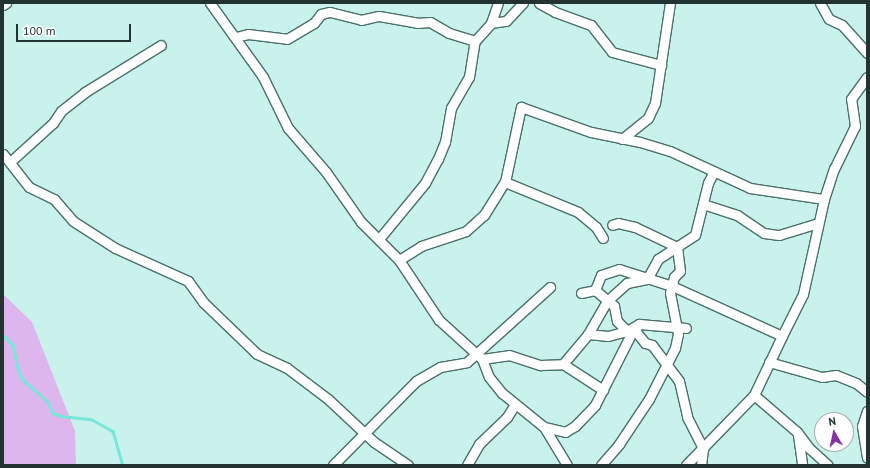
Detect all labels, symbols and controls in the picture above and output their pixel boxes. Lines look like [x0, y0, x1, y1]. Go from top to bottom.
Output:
scale bar [18, 16, 133, 42]
text: 100 m [23, 23, 56, 38]
north arrow [814, 412, 854, 452]
text: N [828, 414, 837, 429]

